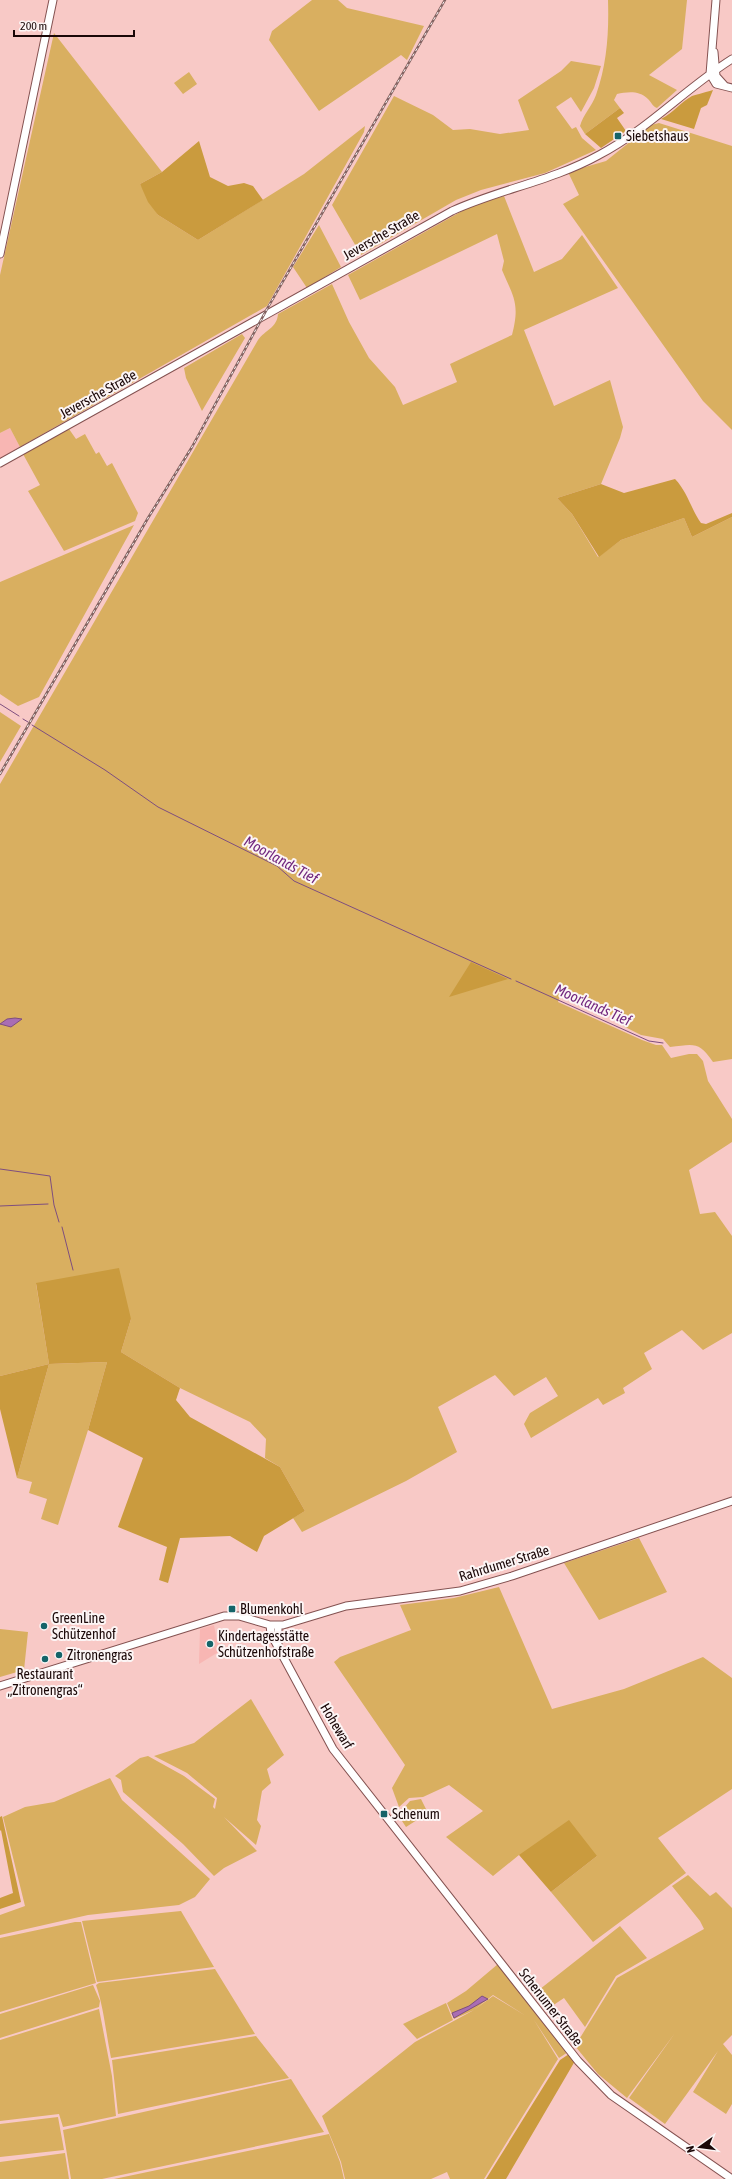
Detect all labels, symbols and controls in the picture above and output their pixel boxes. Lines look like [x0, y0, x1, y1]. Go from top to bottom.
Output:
scale bar [14, 12, 134, 38]
text: 200 m [20, 19, 47, 33]
place label: Siebetshaus [626, 128, 688, 144]
marker: Siebetshaus [613, 131, 623, 141]
street label: Jeversche Straße [340, 207, 422, 263]
street label: Jeversche Straße [57, 366, 139, 422]
water label: Moorlands Tief [241, 832, 322, 887]
water label: Moorlands Tief [552, 980, 635, 1029]
street label: Rahrdumer Straße [457, 1542, 551, 1584]
place label: Blumenkohl [240, 1601, 304, 1617]
marker: Blumenkohl [227, 1604, 237, 1614]
place label: GreenLine Schützenhof [52, 1610, 116, 1642]
marker: GreenLine Schützenhof [39, 1621, 49, 1631]
place label: Kindertagesstätte Schützenhofstraße [218, 1628, 314, 1660]
marker: Kindertagesstätte Schützenhofstraße [205, 1639, 215, 1649]
place label: Zitronengras [67, 1647, 133, 1663]
marker: Zitronengras [54, 1650, 64, 1660]
marker: Restaurant „Zitronengras“ [40, 1654, 50, 1664]
place label: Restaurant „Zitronengras“ [7, 1666, 83, 1698]
street label: Hohewarf [317, 1700, 357, 1752]
place label: Schenum [392, 1806, 440, 1822]
marker: Schenum [379, 1809, 389, 1819]
street label: Schenumer Straße [516, 1965, 586, 2049]
north arrow [680, 2127, 720, 2167]
text: N [684, 2145, 697, 2154]

